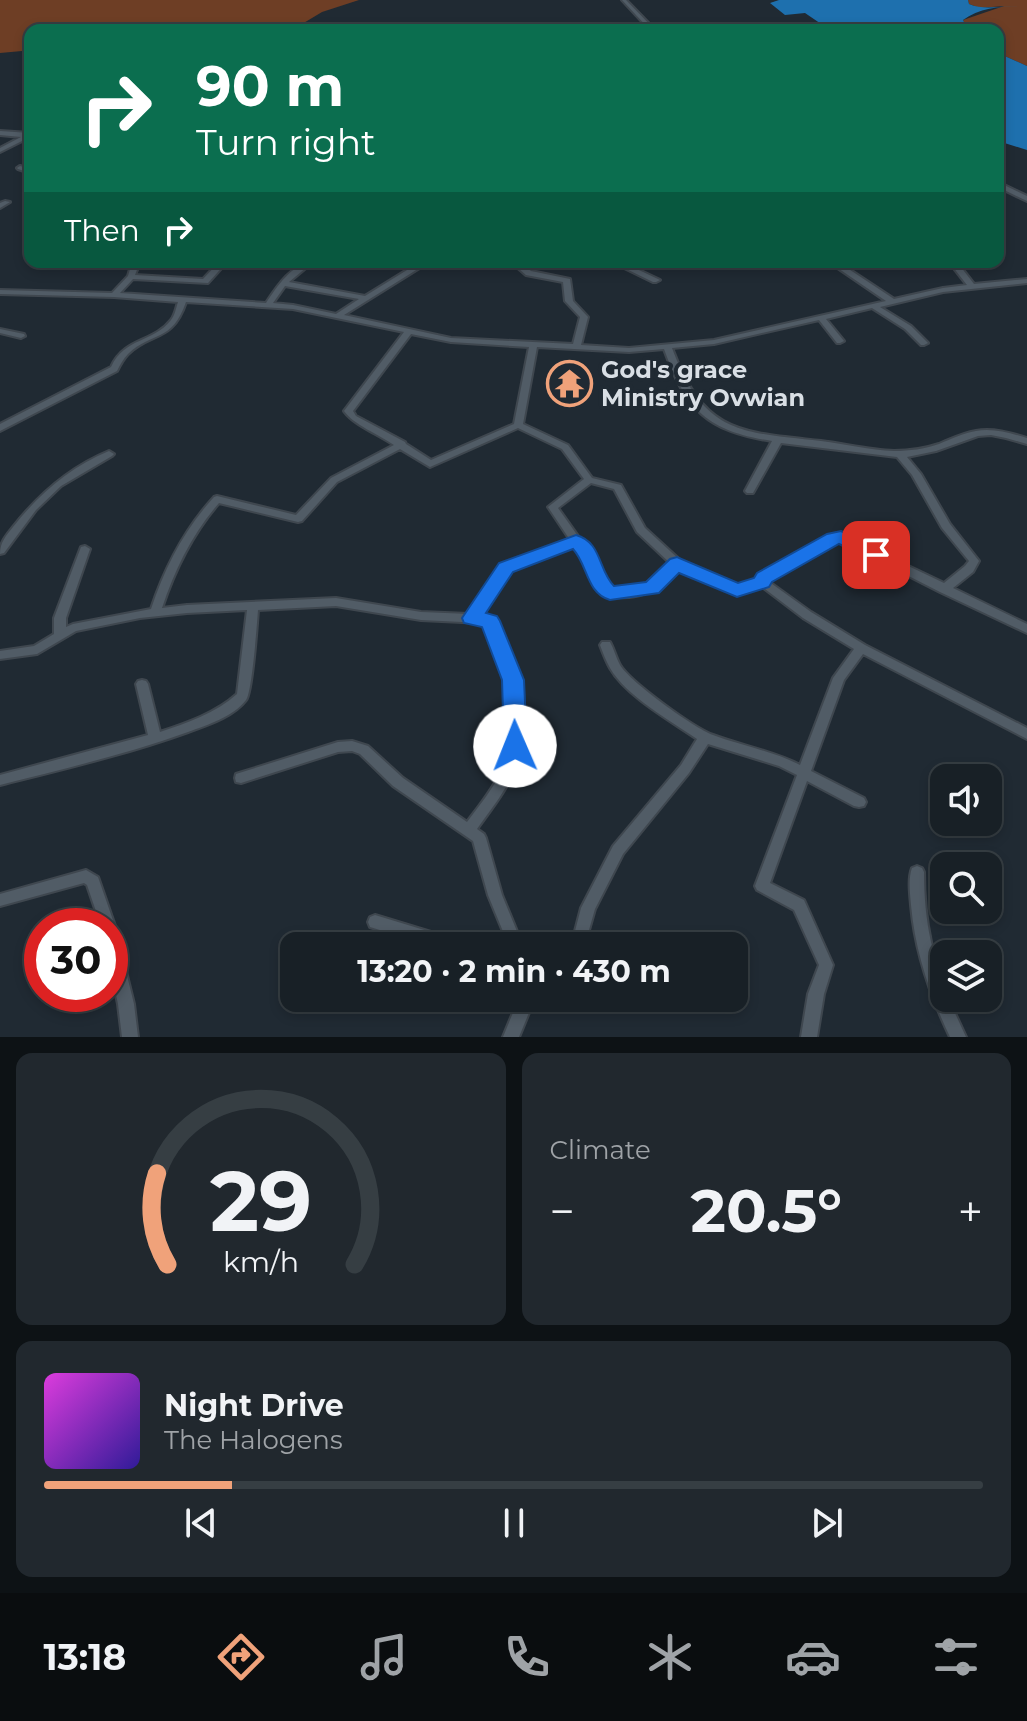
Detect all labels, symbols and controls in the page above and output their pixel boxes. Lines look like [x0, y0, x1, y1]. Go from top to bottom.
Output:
text: 90 m [196, 52, 344, 120]
icon: right [64, 56, 168, 160]
text: Turn right [196, 120, 376, 164]
icon: right [156, 208, 200, 252]
text: Then [64, 212, 140, 249]
place label: God's grace Ministry Ovwian [601, 355, 805, 412]
temple icon: God's grace Ministry Ovwian [546, 359, 594, 407]
pin [842, 521, 910, 589]
icon: arrive [854, 533, 898, 577]
position arrow [473, 704, 557, 788]
map controls [930, 764, 1002, 1012]
button: sound [930, 764, 1002, 836]
button: search [930, 852, 1002, 924]
speed limit sign: 30 [24, 908, 128, 1012]
button: layers [930, 940, 1002, 1012]
text: 13:20 · 2 min · 430 m [357, 953, 671, 990]
text: Climate [550, 1134, 651, 1166]
text: 29 [210, 1150, 312, 1252]
text: 20.5° [691, 1174, 842, 1247]
text: − [550, 1184, 575, 1238]
text: + [958, 1184, 983, 1238]
text: km/h [223, 1244, 299, 1279]
text: Night Drive [164, 1387, 344, 1424]
text: The Halogens [164, 1424, 343, 1456]
icon: previous [179, 1501, 223, 1545]
icon: pause [492, 1501, 536, 1545]
icon: next [805, 1501, 849, 1545]
icon: directions [213, 1629, 269, 1685]
icon: music [356, 1629, 412, 1685]
icon: phone [499, 1629, 555, 1685]
icon: climate [642, 1629, 698, 1685]
icon: car [785, 1629, 841, 1685]
icon: filters [928, 1629, 984, 1685]
text: 13:18 [43, 1635, 126, 1679]

